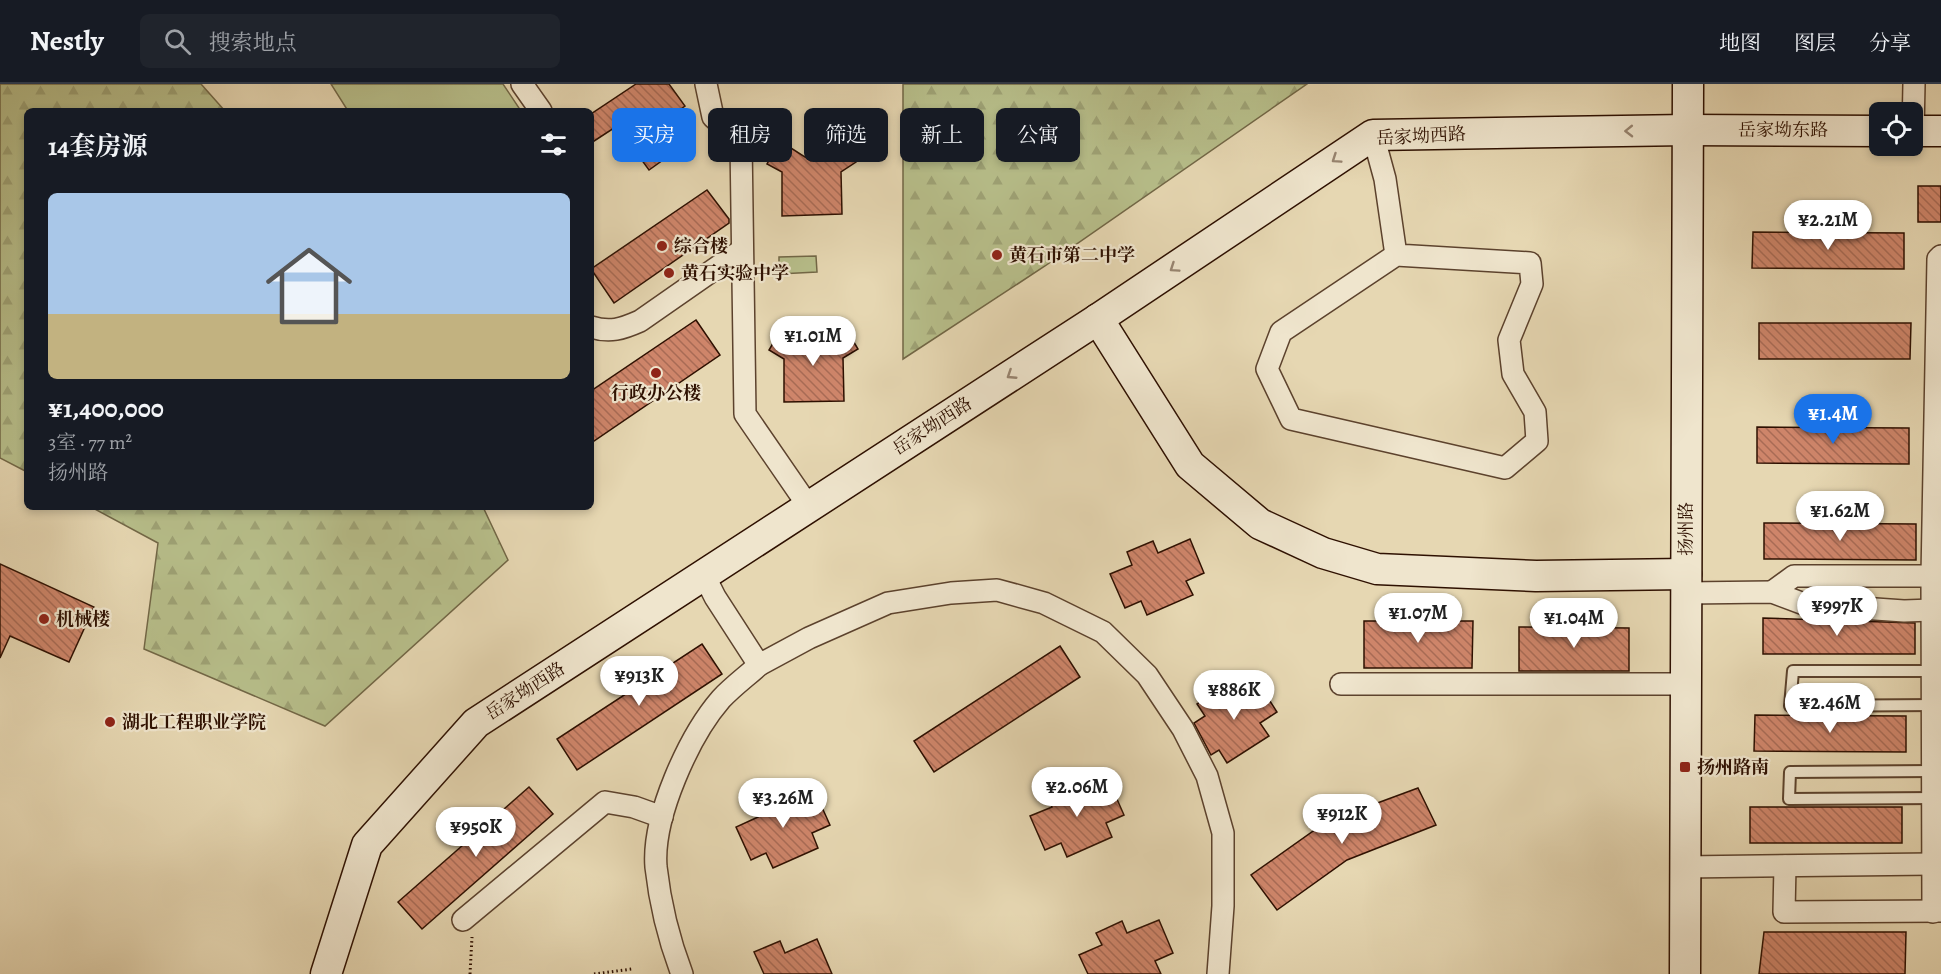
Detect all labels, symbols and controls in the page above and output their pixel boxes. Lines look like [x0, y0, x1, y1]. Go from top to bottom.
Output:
search box [140, 14, 560, 68]
text: Nestly [30, 22, 104, 60]
icon: search [161, 25, 194, 58]
text: 搜索地点 [209, 28, 297, 58]
text: 地图 [1719, 29, 1761, 57]
text: 图层 [1794, 29, 1836, 57]
text: 分享 [1869, 29, 1911, 57]
map controls [1869, 102, 1923, 156]
button: locate [1869, 102, 1923, 156]
chip: 买房 [612, 108, 696, 162]
chip: 租房 [708, 108, 792, 162]
chip: 筛选 [804, 108, 888, 162]
chip: 新上 [900, 108, 984, 162]
chip: 公寓 [996, 108, 1080, 162]
street label: 岳家坳东路 [1738, 118, 1828, 142]
street label: 岳家坳西路 [1375, 122, 1467, 150]
one-way arrow [1624, 125, 1633, 137]
icon: filters [537, 128, 570, 161]
text: 14套房源 [48, 129, 148, 164]
one-way arrow [1332, 152, 1342, 164]
pin: ¥2.21M [1779, 200, 1877, 251]
text: ¥2.21M [1798, 206, 1858, 233]
icon: home [255, 232, 363, 340]
place label: 综合楼 [674, 234, 728, 258]
marker: 综合楼 [655, 239, 669, 253]
place label: 黄石市第二中学 [1009, 243, 1135, 267]
marker: 黄石市第二中学 [990, 248, 1004, 262]
place label: 黄石实验中学 [681, 261, 789, 285]
one-way arrow [1170, 261, 1181, 272]
marker: 黄石实验中学 [662, 266, 676, 280]
pin: ¥1.01M [764, 316, 862, 367]
text: ¥1.01M [784, 322, 842, 349]
marker: 行政办公楼 [649, 366, 663, 380]
one-way arrow [1007, 368, 1018, 379]
place label: 行政办公楼 [611, 381, 701, 405]
text: ¥1,400,000 [48, 391, 164, 426]
street label: 岳家坳西路 [888, 391, 976, 461]
pin: ¥1.4M [1791, 394, 1875, 445]
text: ¥1.4M [1808, 400, 1858, 427]
text: 3室 · 77 m² [48, 429, 132, 456]
text: 扬州路 [48, 459, 108, 486]
pin: ¥1.62M [1791, 491, 1889, 542]
text: ¥1.62M [1810, 497, 1870, 524]
street label: 扬州路 [1674, 502, 1698, 556]
pin: ¥997K [1795, 586, 1879, 637]
text: ¥997K [1811, 592, 1863, 619]
pin: ¥1.07M [1369, 593, 1467, 644]
pin: ¥1.04M [1525, 598, 1623, 649]
text: ¥1.07M [1388, 599, 1448, 626]
text: ¥1.04M [1544, 604, 1604, 631]
place label: 机械楼 [56, 607, 110, 631]
marker: 机械楼 [37, 612, 51, 626]
street label: 岳家坳西路 [481, 656, 569, 726]
pin: ¥913K [597, 656, 681, 707]
text: ¥913K [614, 662, 664, 689]
pin: ¥886K [1192, 670, 1276, 721]
text: ¥886K [1207, 676, 1261, 703]
pin: ¥2.46M [1781, 683, 1879, 734]
text: ¥2.46M [1799, 689, 1861, 716]
place label: 湖北工程职业学院 [122, 710, 266, 734]
marker: 湖北工程职业学院 [103, 715, 117, 729]
place label: 扬州路南 [1697, 755, 1769, 779]
marker: 扬州路南 [1678, 760, 1692, 774]
pin: ¥2.06M [1028, 767, 1126, 818]
text: ¥2.06M [1046, 773, 1108, 800]
pin: ¥3.26M [734, 778, 832, 829]
text: ¥3.26M [752, 784, 814, 811]
pin: ¥912K [1300, 794, 1384, 845]
text: ¥912K [1317, 800, 1367, 827]
pin: ¥950K [434, 807, 518, 858]
text: ¥950K [450, 813, 502, 840]

